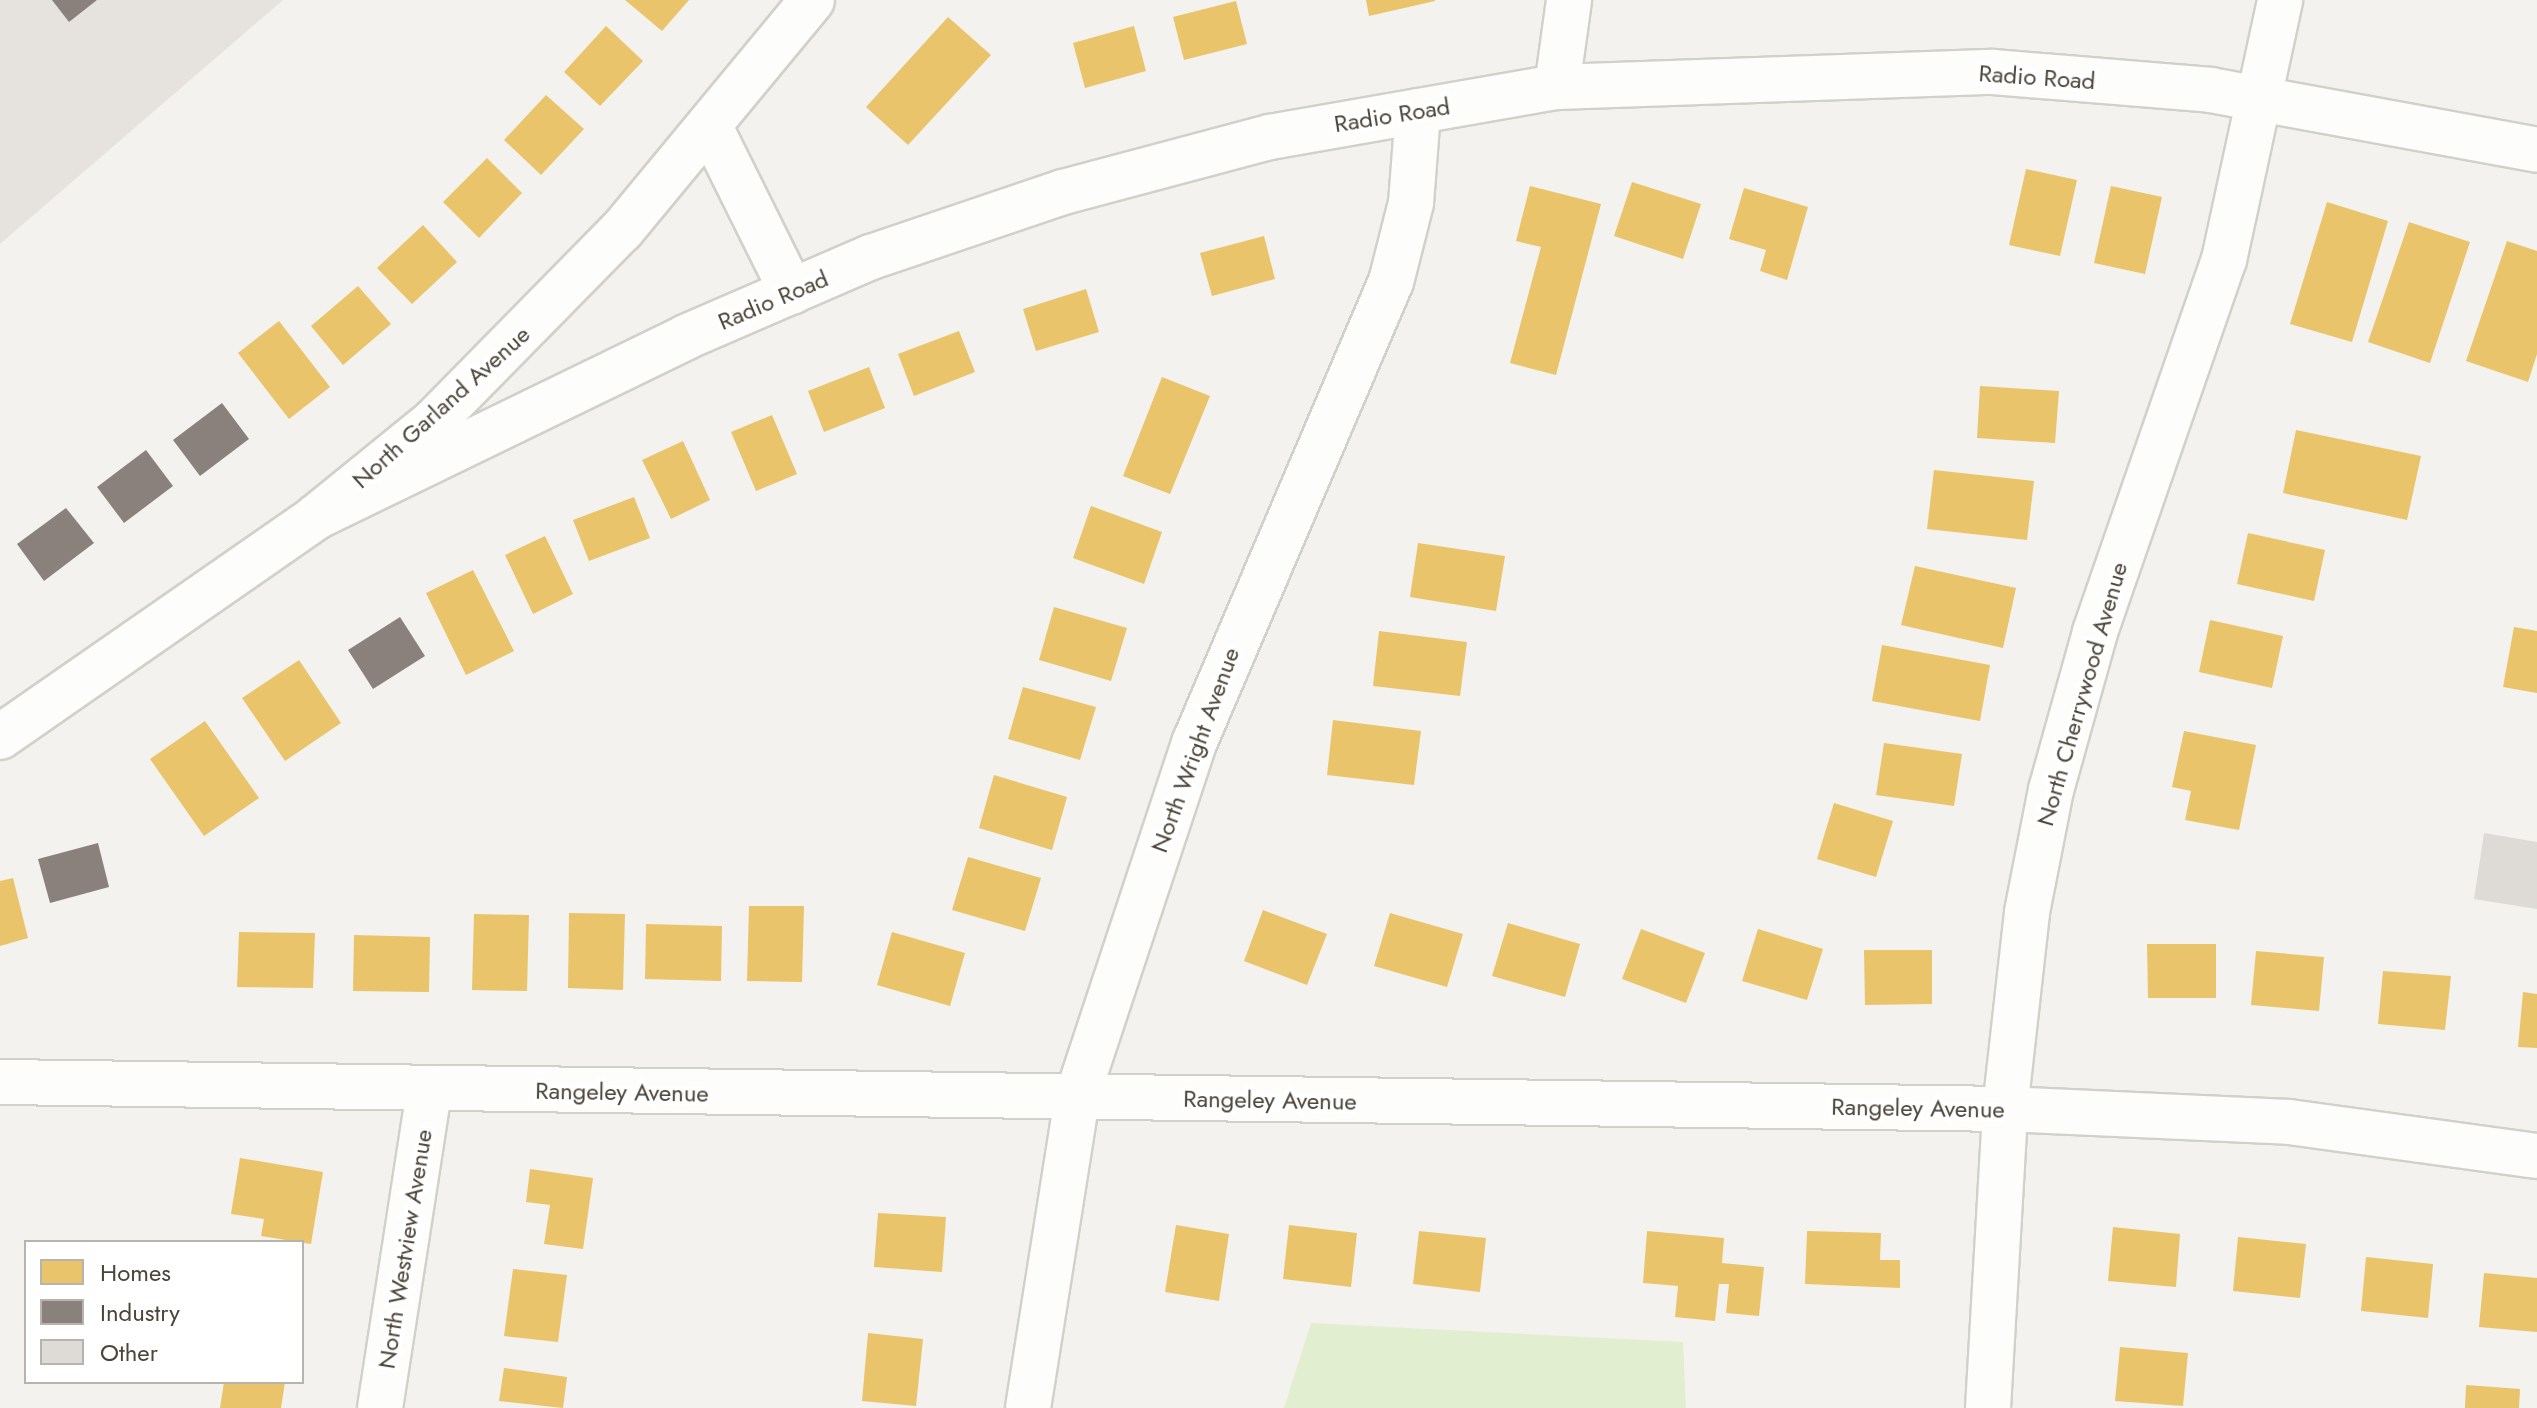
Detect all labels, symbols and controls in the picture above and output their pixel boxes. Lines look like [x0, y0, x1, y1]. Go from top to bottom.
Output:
street label: Radio Road [1978, 59, 2096, 95]
street label: Radio Road [1332, 92, 1452, 138]
street label: Radio Road [714, 264, 832, 336]
street label: North Garland Avenue [346, 320, 536, 494]
street label: North Cherrywood Avenue [2031, 559, 2133, 829]
street label: North Wright Avenue [1145, 644, 1245, 856]
street label: Rangeley Avenue [535, 1076, 709, 1108]
street label: Rangeley Avenue [1183, 1084, 1357, 1116]
street label: Rangeley Avenue [1831, 1092, 2005, 1124]
street label: North Westview Avenue [372, 1127, 438, 1371]
legend [24, 1240, 304, 1384]
text: Homes [100, 1255, 171, 1290]
text: Industry [100, 1295, 180, 1330]
text: Other [100, 1335, 158, 1370]

